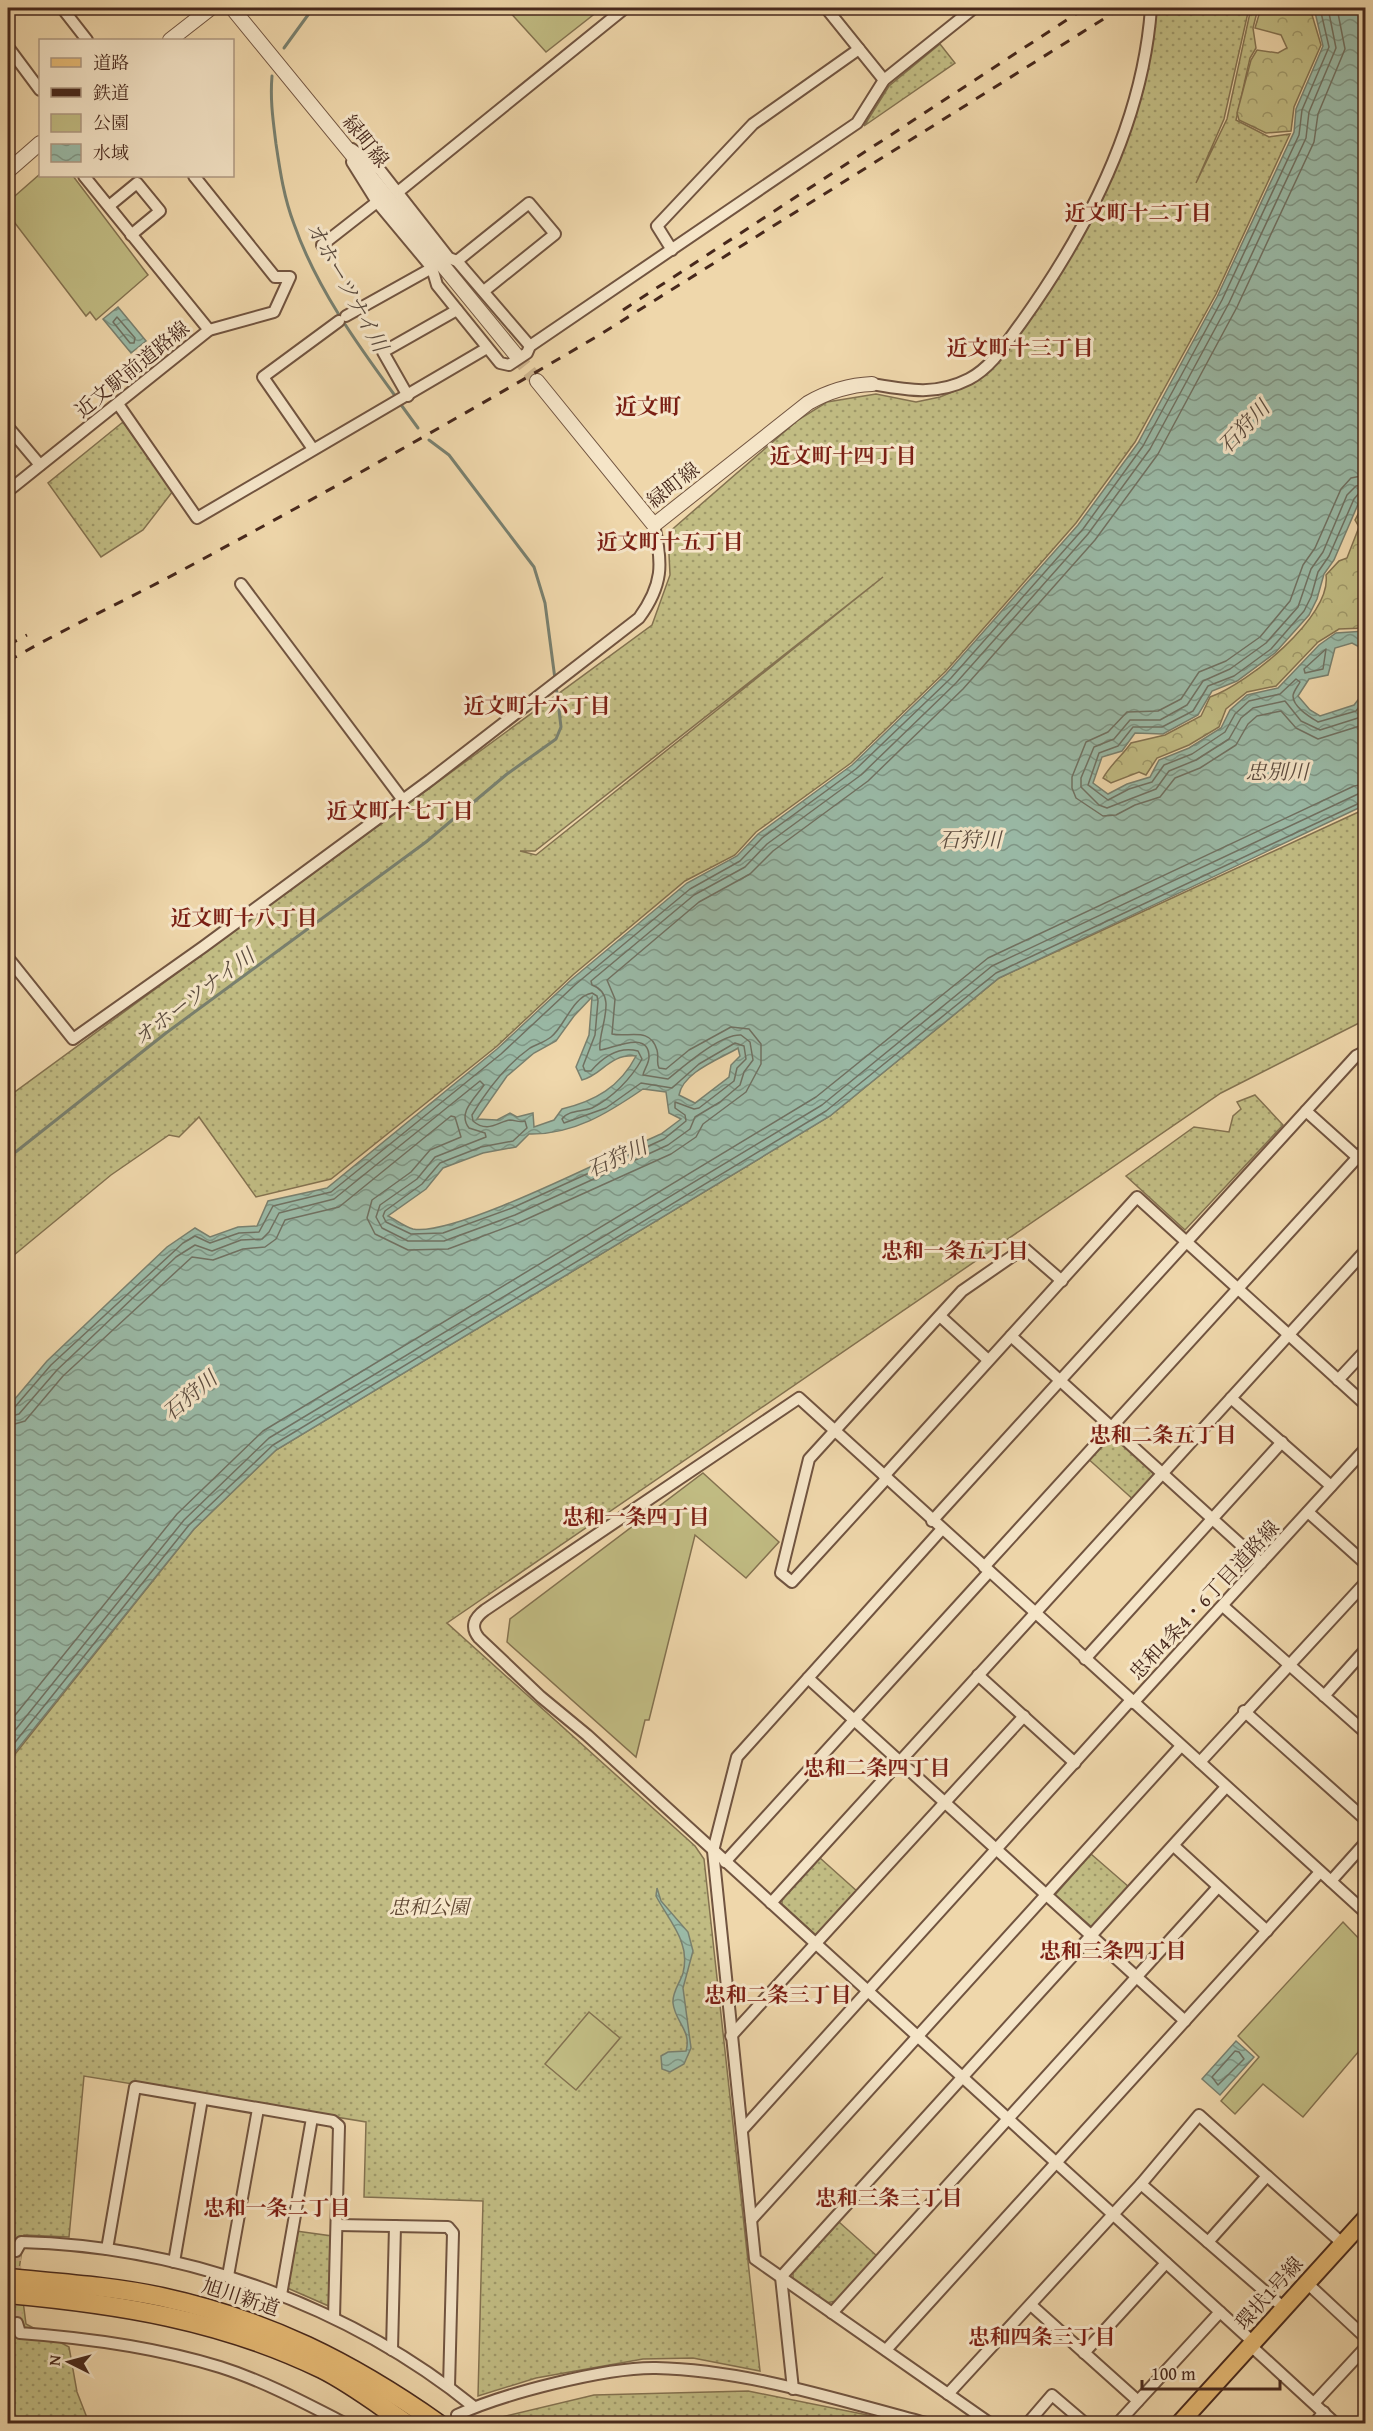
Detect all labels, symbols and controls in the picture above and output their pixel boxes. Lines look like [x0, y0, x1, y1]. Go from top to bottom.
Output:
legend [39, 39, 234, 177]
text: 道路 [93, 49, 129, 76]
text: 鉄道 [93, 79, 129, 106]
street label: 緑町線 [336, 108, 397, 173]
text: 公園 [93, 109, 129, 136]
text: 水域 [93, 139, 129, 166]
district label: 近文町十二丁目 [1065, 197, 1212, 228]
water label: オホーツナイ川 [299, 216, 397, 359]
street label: 近文駅前道路線 [68, 313, 195, 424]
district label: 近文町十三丁目 [947, 332, 1094, 363]
district label: 近文町 [615, 390, 681, 422]
water label: 石狩川 [1211, 392, 1278, 460]
district label: 近文町十四丁目 [770, 440, 917, 471]
street label: 緑町線 [640, 455, 705, 515]
district label: 近文町十五丁目 [597, 526, 744, 557]
district label: 近文町十六丁目 [464, 690, 611, 721]
water label: 忠別川 [1246, 756, 1310, 787]
district label: 近文町十七丁目 [327, 795, 474, 826]
water label: 石狩川 [939, 824, 1003, 855]
district label: 近文町十八丁目 [171, 902, 318, 933]
water label: オホーツナイ川 [127, 939, 262, 1053]
water label: 石狩川 [582, 1130, 654, 1185]
district label: 忠和一条五丁目 [882, 1235, 1029, 1266]
water label: 石狩川 [156, 1362, 225, 1428]
district label: 忠和二条五丁目 [1090, 1419, 1237, 1450]
district label: 忠和一条四丁目 [563, 1501, 710, 1532]
street label: 忠和4条4・6丁目道路線 [1122, 1513, 1285, 1686]
district label: 忠和二条四丁目 [804, 1752, 951, 1783]
park label: 忠和公園 [389, 1892, 472, 1921]
district label: 忠和三条四丁目 [1040, 1935, 1187, 1966]
district label: 忠和二条三丁目 [705, 1979, 852, 2010]
district label: 忠和三条三丁目 [816, 2182, 963, 2213]
district label: 忠和一条二丁目 [204, 2192, 351, 2223]
street label: 環状1号線 [1228, 2250, 1309, 2336]
street label: 旭川新道 [199, 2270, 284, 2323]
district label: 忠和四条三丁目 [969, 2321, 1116, 2352]
north arrow [39, 2332, 99, 2392]
scale bar [1142, 2353, 1280, 2391]
text: N [42, 2354, 67, 2367]
text: 100 m [1151, 2360, 1196, 2387]

